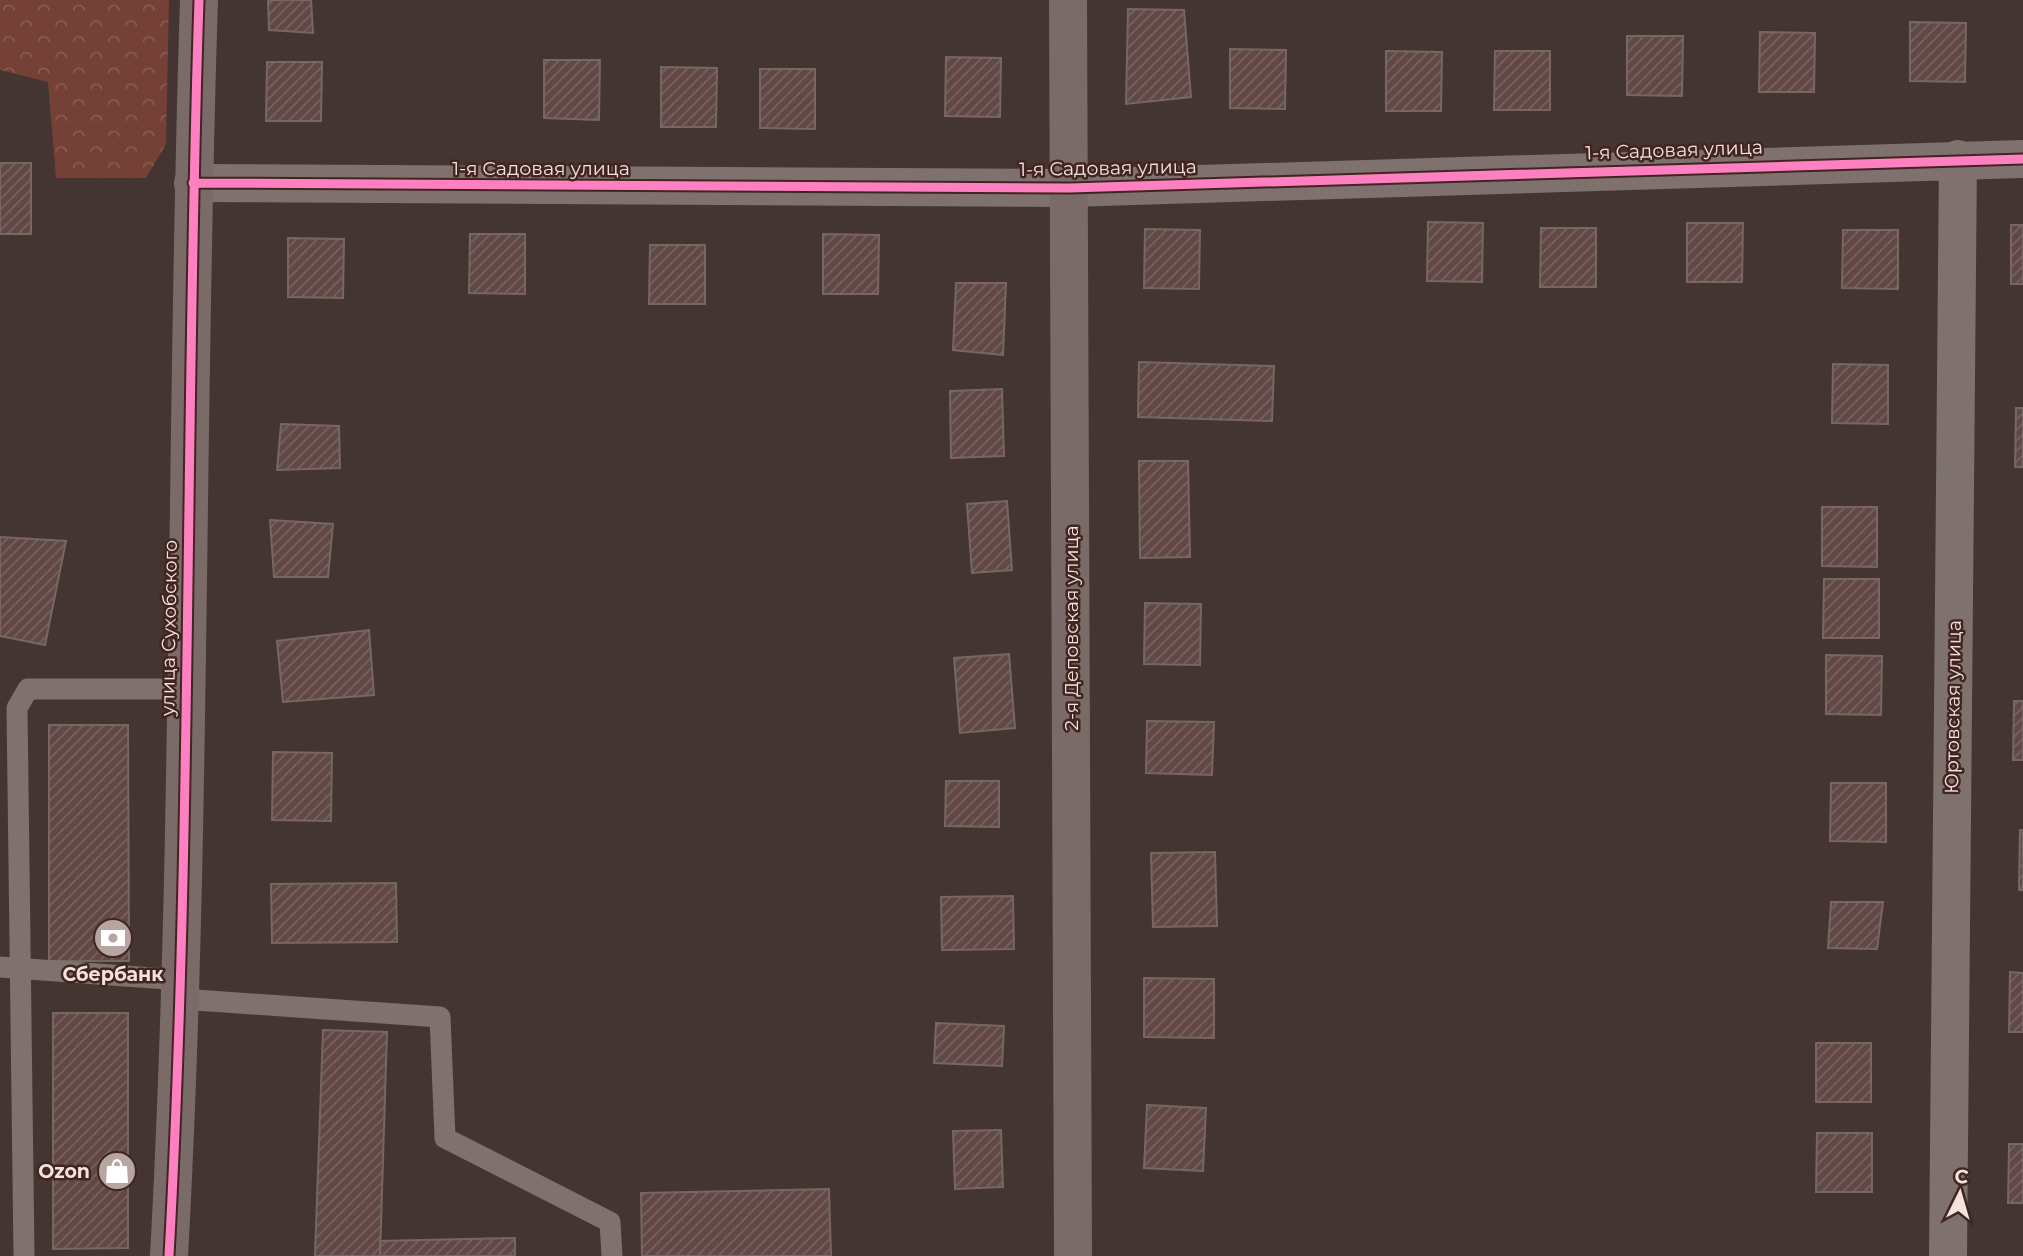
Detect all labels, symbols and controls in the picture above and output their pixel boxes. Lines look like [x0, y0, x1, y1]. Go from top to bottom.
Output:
street label: 1-я Садовая улица [1585, 135, 1763, 165]
street label: 1-я Садовая улица [1019, 155, 1197, 181]
street label: 1-я Садовая улица [452, 157, 630, 180]
street label: 2-я Деповская улица [1060, 525, 1083, 731]
street label: улица Сухобского [156, 540, 182, 717]
street label: Юртовская улица [1940, 620, 1966, 794]
bank icon: Сбербанк [92, 917, 134, 959]
place label: Сбербанк [63, 963, 164, 986]
shop icon: Ozon [96, 1150, 138, 1192]
north arrow [1925, 1158, 1995, 1228]
place label: Ozon [38, 1160, 90, 1183]
text: С [1954, 1165, 1970, 1189]

